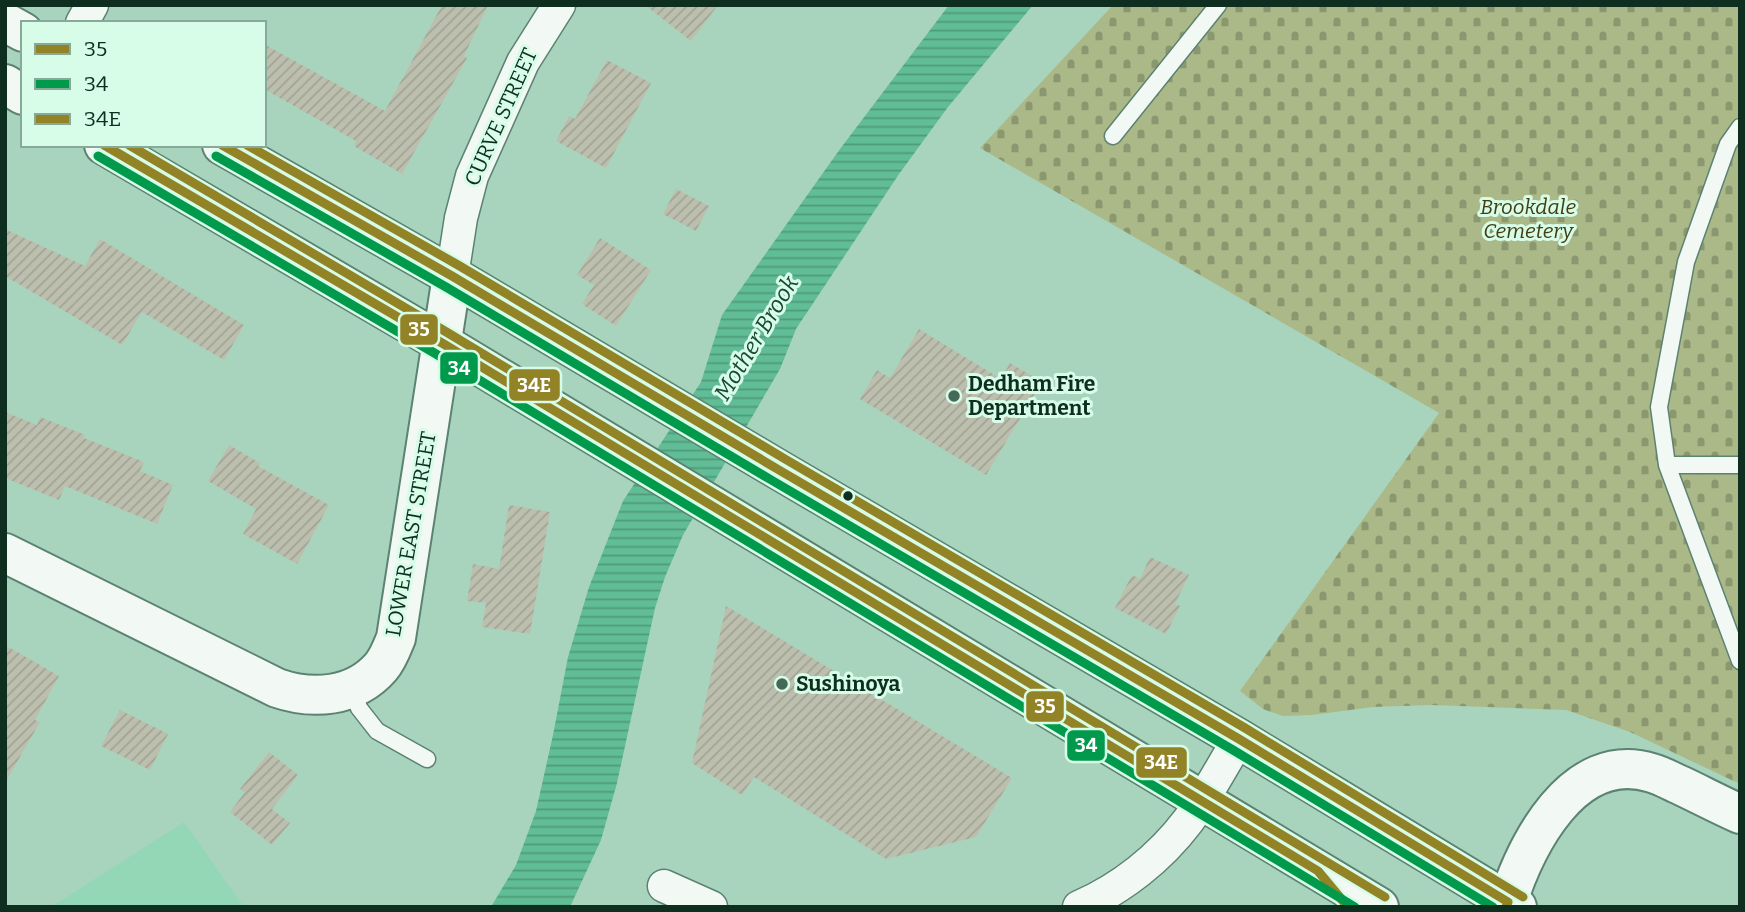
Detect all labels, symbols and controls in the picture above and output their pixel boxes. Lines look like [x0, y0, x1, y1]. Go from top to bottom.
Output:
legend [21, 21, 266, 147]
text: 35 [84, 36, 107, 62]
street label: CURVE STREET [459, 44, 543, 190]
text: 34 [84, 71, 108, 97]
text: 34E [84, 106, 121, 132]
park label: Brookdale Cemetery [1480, 194, 1577, 244]
water label: Mother Brook [708, 270, 804, 405]
line badge: 35 [399, 313, 439, 346]
text: 35 [408, 318, 430, 341]
line badge: 34 [439, 351, 479, 385]
text: 34 [448, 357, 471, 380]
line badge: 34E [508, 368, 561, 402]
place label: Dedham Fire Department [968, 371, 1095, 421]
text: 34E [517, 374, 551, 397]
marker: Dedham Fire Department [946, 388, 962, 404]
street label: LOWER EAST STREET [380, 429, 442, 639]
unlabelled marker [841, 489, 855, 503]
place label: Sushinoya [796, 671, 901, 697]
marker: Sushinoya [774, 676, 790, 692]
line badge: 35 [1025, 690, 1065, 723]
text: 35 [1034, 695, 1056, 718]
line badge: 34 [1066, 729, 1106, 762]
text: 34 [1075, 734, 1098, 757]
line badge: 34E [1135, 746, 1188, 779]
text: 34E [1144, 751, 1178, 774]

